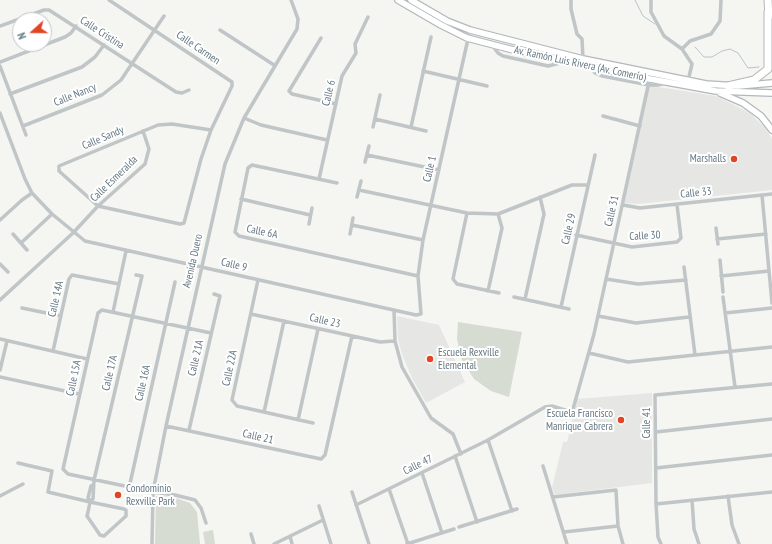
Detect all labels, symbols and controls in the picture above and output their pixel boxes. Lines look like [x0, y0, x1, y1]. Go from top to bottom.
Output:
north arrow [12, 12, 52, 52]
street label: Calle Cristina [77, 14, 127, 52]
street label: Calle Carmen [174, 29, 222, 67]
text: N [14, 31, 29, 41]
street label: Av. Ramón Luis Rivera (Av. Comerío) [513, 44, 647, 84]
street label: Calle 6 [320, 79, 338, 107]
street label: Calle Nancy [52, 81, 98, 109]
street label: Calle Sandy [80, 123, 126, 153]
place label: Marshalls [690, 152, 726, 166]
street label: Calle Esmeralda [88, 153, 140, 205]
marker: Marshalls [729, 154, 739, 164]
street label: Calle 1 [421, 155, 439, 183]
street label: Calle 33 [680, 185, 712, 201]
street label: Calle 31 [602, 194, 622, 228]
street label: Calle 29 [559, 212, 579, 246]
street label: Calle 6A [245, 222, 279, 242]
street label: Calle 30 [629, 229, 661, 243]
street label: Avenida Duero [180, 233, 206, 289]
street label: Calle 9 [220, 256, 248, 274]
street label: Calle 14A [45, 280, 67, 318]
street label: Calle 23 [308, 311, 342, 331]
street label: Calle 21A [185, 339, 207, 377]
place label: Escuela Rexville Elemental [438, 346, 499, 372]
street label: Calle 22A [220, 349, 240, 387]
street label: Calle 17A [99, 354, 121, 392]
marker: Escuela Rexville Elemental [425, 354, 435, 364]
street label: Calle 15A [64, 359, 84, 397]
street label: Calle 16A [132, 364, 154, 402]
place label: Escuela Francisco Manrique Cabrera [546, 407, 613, 433]
street label: Calle 41 [640, 407, 654, 439]
marker: Escuela Francisco Manrique Cabrera [616, 415, 626, 425]
street label: Calle 21 [241, 427, 275, 447]
street label: Calle 47 [401, 452, 435, 478]
place label: Condominio Rexville Park [126, 482, 175, 508]
marker: Condominio Rexville Park [113, 490, 123, 500]

